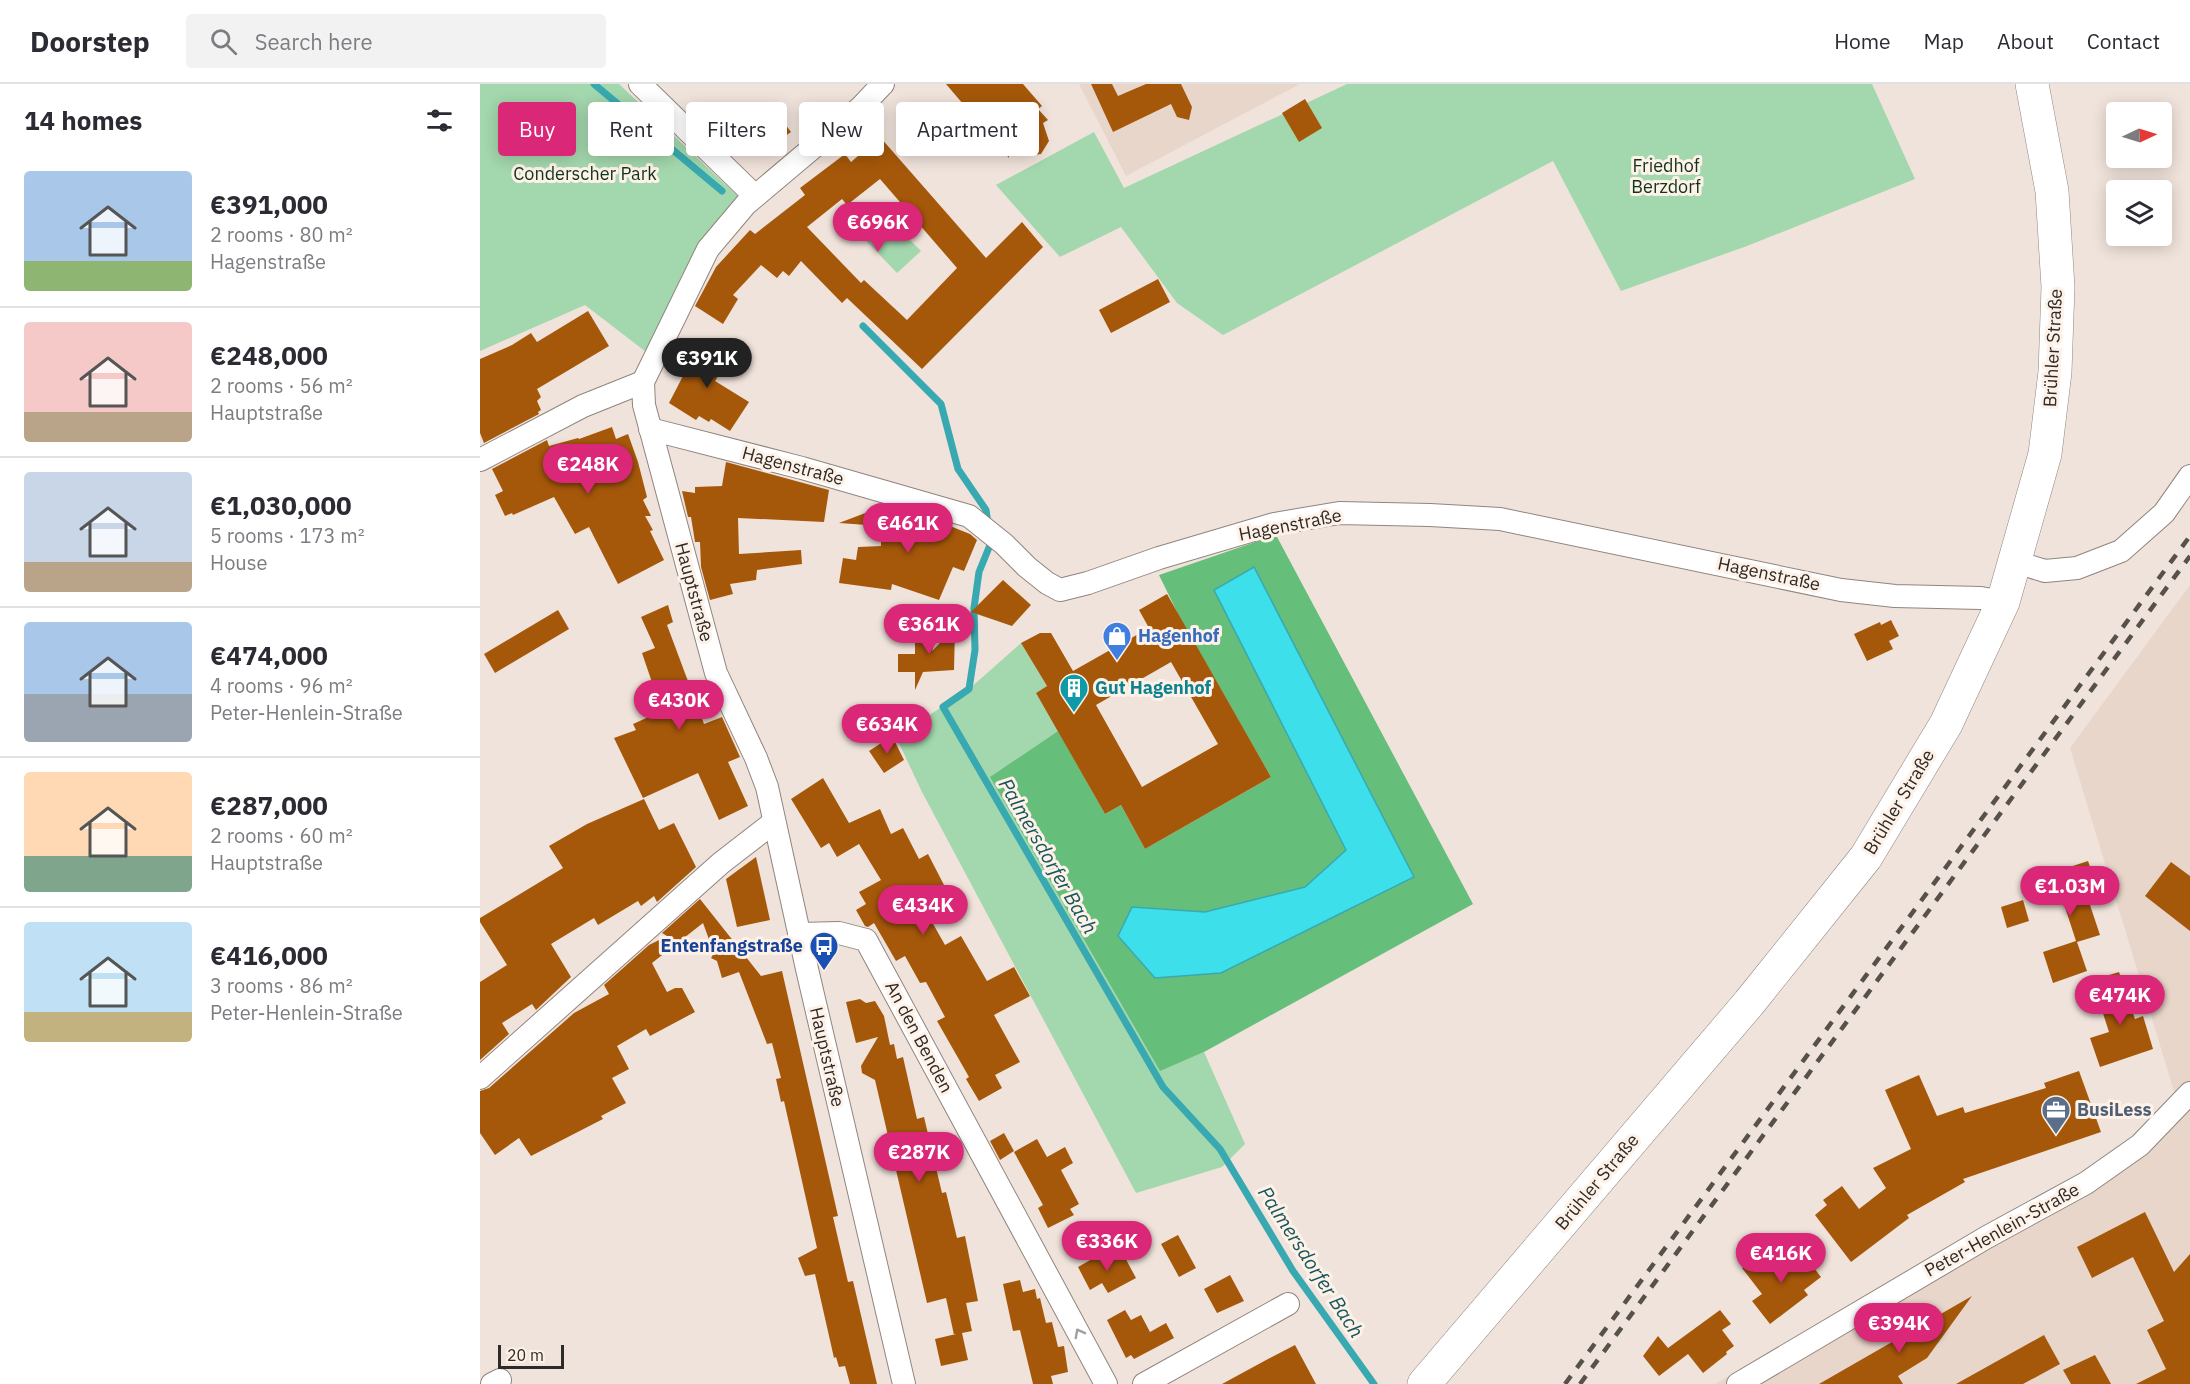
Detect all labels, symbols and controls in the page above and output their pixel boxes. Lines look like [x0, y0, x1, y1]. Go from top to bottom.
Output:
search box [186, 14, 606, 68]
text: Doorstep [30, 23, 150, 60]
icon: search [207, 25, 240, 58]
text: Search here [255, 27, 373, 56]
text: Home [1834, 27, 1891, 55]
text: Map [1924, 27, 1964, 55]
text: About [1997, 27, 2054, 55]
text: Contact [2087, 27, 2160, 55]
chip: Buy [498, 102, 576, 156]
chip: Rent [588, 102, 674, 156]
chip: Filters [686, 102, 787, 156]
chip: New [799, 102, 884, 156]
chip: Apartment [896, 102, 1039, 156]
north arrow [2106, 102, 2172, 168]
map controls [2106, 102, 2172, 246]
text: 14 homes [24, 103, 142, 137]
icon: filters [423, 104, 456, 137]
park label: Friedhof Berzdorf [1631, 154, 1701, 198]
park label: Conderscher Park [513, 162, 657, 185]
button: layers [2106, 180, 2172, 246]
text: €391,000 [210, 187, 328, 221]
icon: home [72, 195, 144, 267]
pin: €696K [836, 202, 920, 253]
text: €696K [847, 208, 909, 235]
text: 2 rooms · 80 m² [210, 221, 353, 248]
text: Hagenstraße [210, 248, 326, 275]
street label: Brühler Straße [2038, 288, 2067, 408]
text: €248,000 [210, 338, 328, 372]
pin: €391K [665, 338, 749, 389]
text: €391K [676, 344, 738, 371]
icon: home [72, 346, 144, 418]
text: 2 rooms · 56 m² [210, 372, 353, 399]
text: Hauptstraße [210, 399, 323, 426]
street label: Hagenstraße [740, 441, 847, 490]
pin: €248K [546, 444, 630, 495]
text: €248K [557, 450, 619, 477]
text: €1,030,000 [210, 488, 352, 522]
icon: home [72, 496, 144, 568]
pin: €461K [866, 503, 950, 554]
street label: Hagenstraße [1236, 503, 1343, 546]
text: €461K [877, 509, 939, 536]
text: 5 rooms · 173 m² [210, 522, 365, 549]
street label: Hauptstraße [670, 540, 719, 644]
text: House [210, 549, 267, 576]
street label: Hagenstraße [1716, 551, 1823, 596]
pin: €361K [887, 604, 971, 655]
text: €361K [898, 610, 960, 637]
shop icon: Hagenhof [1101, 620, 1133, 662]
place label: Hagenhof [1138, 624, 1220, 647]
text: €474,000 [210, 638, 328, 672]
icon: home [72, 646, 144, 718]
text: 4 rooms · 96 m² [210, 672, 353, 699]
building icon: Gut Hagenhof [1058, 672, 1090, 714]
place label: Gut Hagenhof [1095, 676, 1212, 699]
pin: €430K [637, 680, 721, 731]
text: €430K [648, 686, 710, 713]
text: Peter-Henlein-Straße [210, 699, 403, 726]
pin: €634K [845, 704, 929, 755]
text: €634K [856, 710, 918, 737]
street label: Brühler Straße [1858, 745, 1939, 859]
water label: Palmersdorfer Bach [993, 773, 1104, 939]
text: €287,000 [210, 788, 328, 822]
icon: home [72, 796, 144, 868]
text: 2 rooms · 60 m² [210, 822, 353, 849]
text: Hauptstraße [210, 849, 323, 876]
pin: €1.03M [2021, 866, 2119, 917]
text: €1.03M [2034, 872, 2106, 899]
pin: €434K [881, 885, 965, 936]
text: €434K [892, 891, 954, 918]
bus stop icon: Entenfangstraße [808, 930, 840, 972]
place label: Entenfangstraße [661, 934, 803, 957]
text: €416,000 [210, 938, 328, 972]
icon: home [72, 946, 144, 1018]
text: 3 rooms · 86 m² [210, 972, 353, 999]
pin: €474K [2078, 975, 2162, 1026]
street label: An den Benden [880, 977, 959, 1097]
text: €474K [2089, 981, 2151, 1008]
text: Peter-Henlein-Straße [210, 999, 403, 1026]
street label: Hauptstraße [805, 1005, 850, 1109]
office icon: BusiLess [2040, 1094, 2072, 1136]
place label: BusiLess [2077, 1098, 2151, 1121]
street label: Brühler Straße [1550, 1129, 1644, 1235]
pin: €287K [877, 1132, 961, 1183]
text: €287K [888, 1138, 950, 1165]
street label: Peter-Henlein-Straße [1920, 1177, 2083, 1282]
water label: Palmersdorfer Bach [1252, 1181, 1371, 1343]
pin: €336K [1065, 1221, 1149, 1272]
text: €336K [1076, 1227, 1138, 1254]
pin: €416K [1739, 1233, 1823, 1284]
text: €416K [1750, 1239, 1812, 1266]
pin: €394K [1857, 1303, 1941, 1354]
text: €394K [1868, 1309, 1930, 1336]
one-way arrow [1075, 1328, 1086, 1339]
scale bar [498, 1342, 564, 1370]
text: 20 m [507, 1345, 544, 1365]

